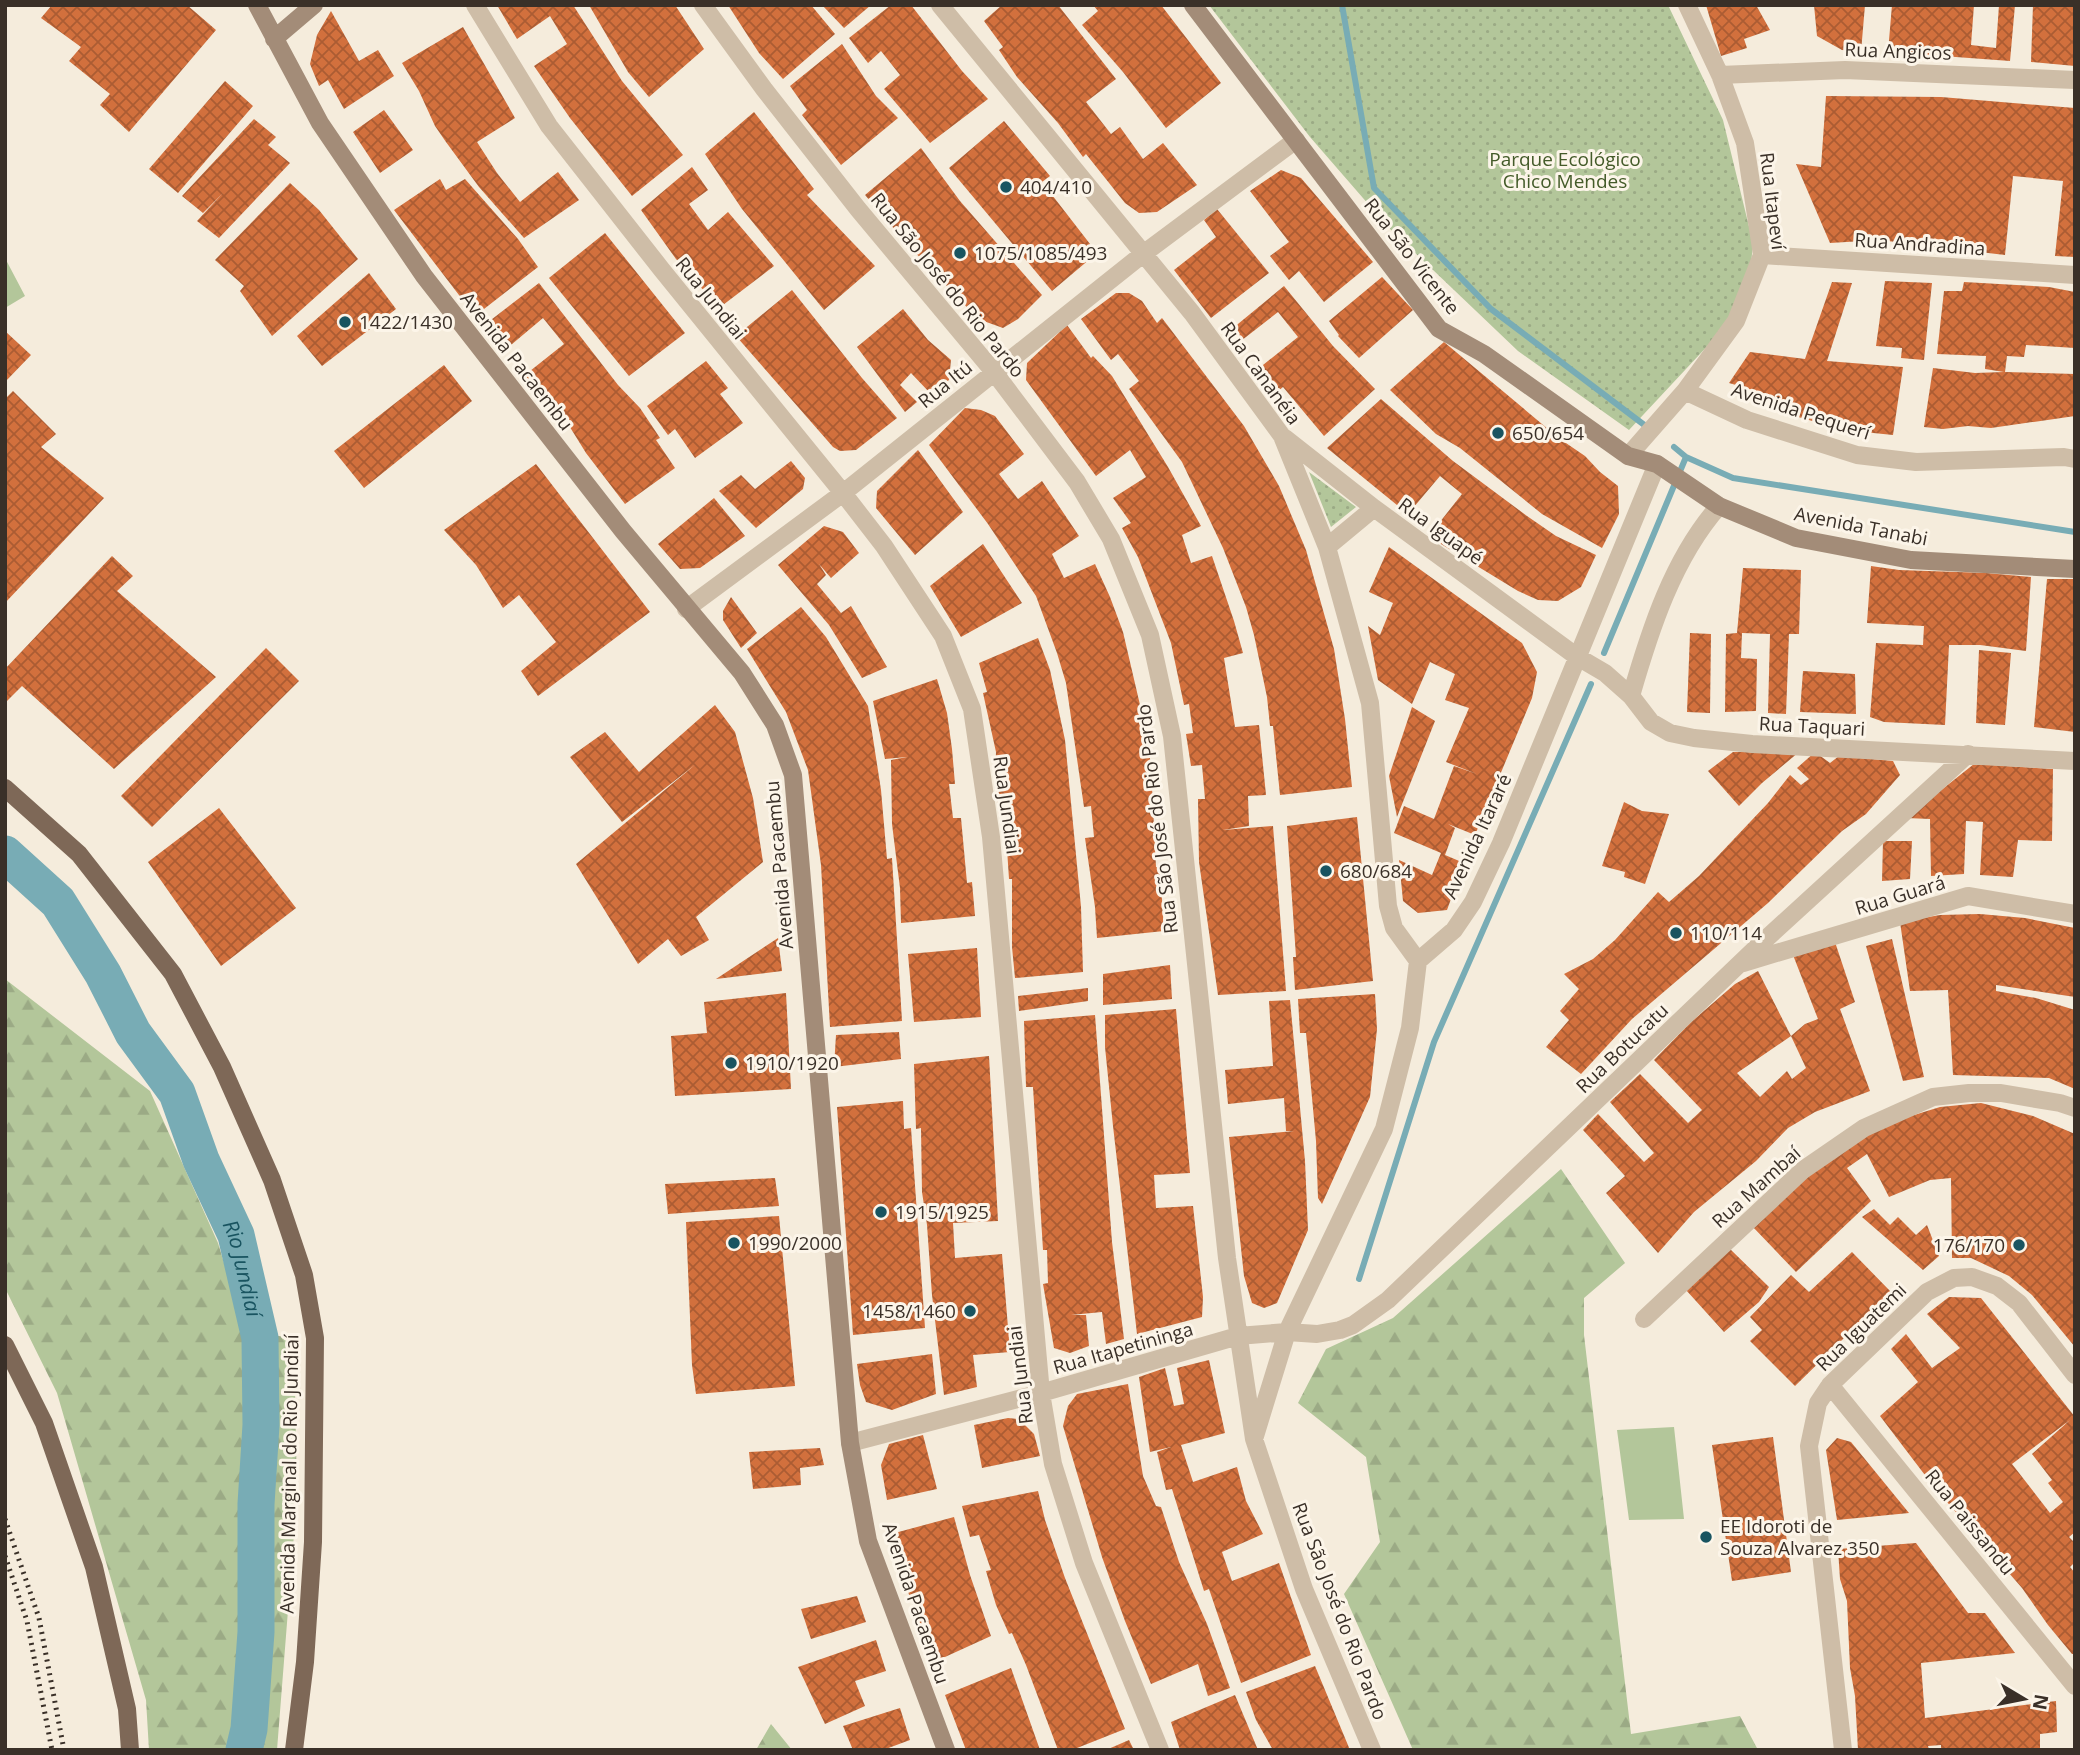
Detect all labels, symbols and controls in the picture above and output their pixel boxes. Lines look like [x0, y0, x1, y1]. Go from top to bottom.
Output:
street label: Rua Angicos [1844, 36, 1952, 66]
park label: Parque Ecológico Chico Mendes [1489, 146, 1641, 194]
street label: Rua Itapeví [1754, 151, 1792, 252]
place label: 404/410 [1020, 174, 1092, 200]
marker: 404/410 [998, 179, 1014, 195]
street label: Rua São José do Rio Pardo [865, 187, 1031, 383]
street label: Rua São Vicente [1358, 192, 1466, 320]
street label: Rua Andradina [1854, 226, 1986, 262]
place label: 1075/1085/493 [974, 240, 1107, 266]
marker: 1075/1085/493 [952, 245, 968, 261]
street label: Rua Jundiai [670, 251, 752, 345]
street label: Avenida Pacaembu [455, 286, 579, 436]
place label: 1422/1430 [359, 309, 453, 335]
marker: 1422/1430 [337, 314, 353, 330]
street label: Rua Cananéia [1215, 316, 1307, 430]
street label: Rua Itú [912, 354, 978, 414]
street label: Avenida Pequerí [1728, 376, 1875, 446]
place label: 650/654 [1512, 420, 1584, 446]
marker: 650/654 [1490, 425, 1506, 441]
street label: Rua Iguapé [1393, 491, 1489, 571]
street label: Avenida Tanabi [1792, 500, 1930, 552]
street label: Rua São José do Rio Pardo [1130, 703, 1184, 935]
street label: Rua Taquari [1758, 710, 1866, 742]
street label: Rua Jundiai [987, 754, 1027, 856]
street label: Avenida Itararé [1437, 769, 1517, 903]
street label: Avenida Pacaembu [759, 780, 799, 950]
place label: 680/684 [1340, 858, 1412, 884]
marker: 680/684 [1318, 863, 1334, 879]
street label: Rua Guará [1852, 869, 1948, 921]
place label: 110/114 [1690, 920, 1762, 946]
marker: 110/114 [1668, 925, 1684, 941]
street label: Rua Botucatu [1570, 997, 1674, 1099]
place label: 1910/1920 [745, 1050, 839, 1076]
marker: 1910/1920 [723, 1055, 739, 1071]
street label: Rua Mambaí [1706, 1139, 1807, 1234]
place label: 1915/1925 [895, 1199, 989, 1225]
marker: 1915/1925 [873, 1204, 889, 1220]
water label: Rio Jundiaí [217, 1215, 269, 1322]
place label: 1990/2000 [748, 1230, 842, 1256]
place label: 176/170 [1933, 1232, 2005, 1258]
marker: 1990/2000 [726, 1235, 742, 1251]
marker: 176/170 [2011, 1237, 2027, 1253]
street label: Rua Iguatemi [1810, 1277, 1912, 1377]
place label: 1458/1460 [862, 1298, 956, 1324]
marker: 1458/1460 [962, 1303, 978, 1319]
street label: Rua Itapetininga [1050, 1316, 1196, 1380]
street label: Rua Jundiai [1001, 1324, 1039, 1426]
street label: Avenida Marginal do Rio Jundiaí [274, 1333, 304, 1614]
street label: Rua Paissandu [1919, 1464, 2021, 1580]
street label: Rua São José do Rio Pardo [1286, 1498, 1394, 1724]
place label: EE Idoroti de Souza Alvarez 350 [1720, 1513, 1880, 1561]
street label: Avenida Pacaembu [876, 1519, 956, 1687]
marker: EE Idoroti de Souza Alvarez 350 [1698, 1529, 1714, 1545]
north arrow [1989, 1664, 2059, 1734]
text: N [2027, 1692, 2055, 1712]

